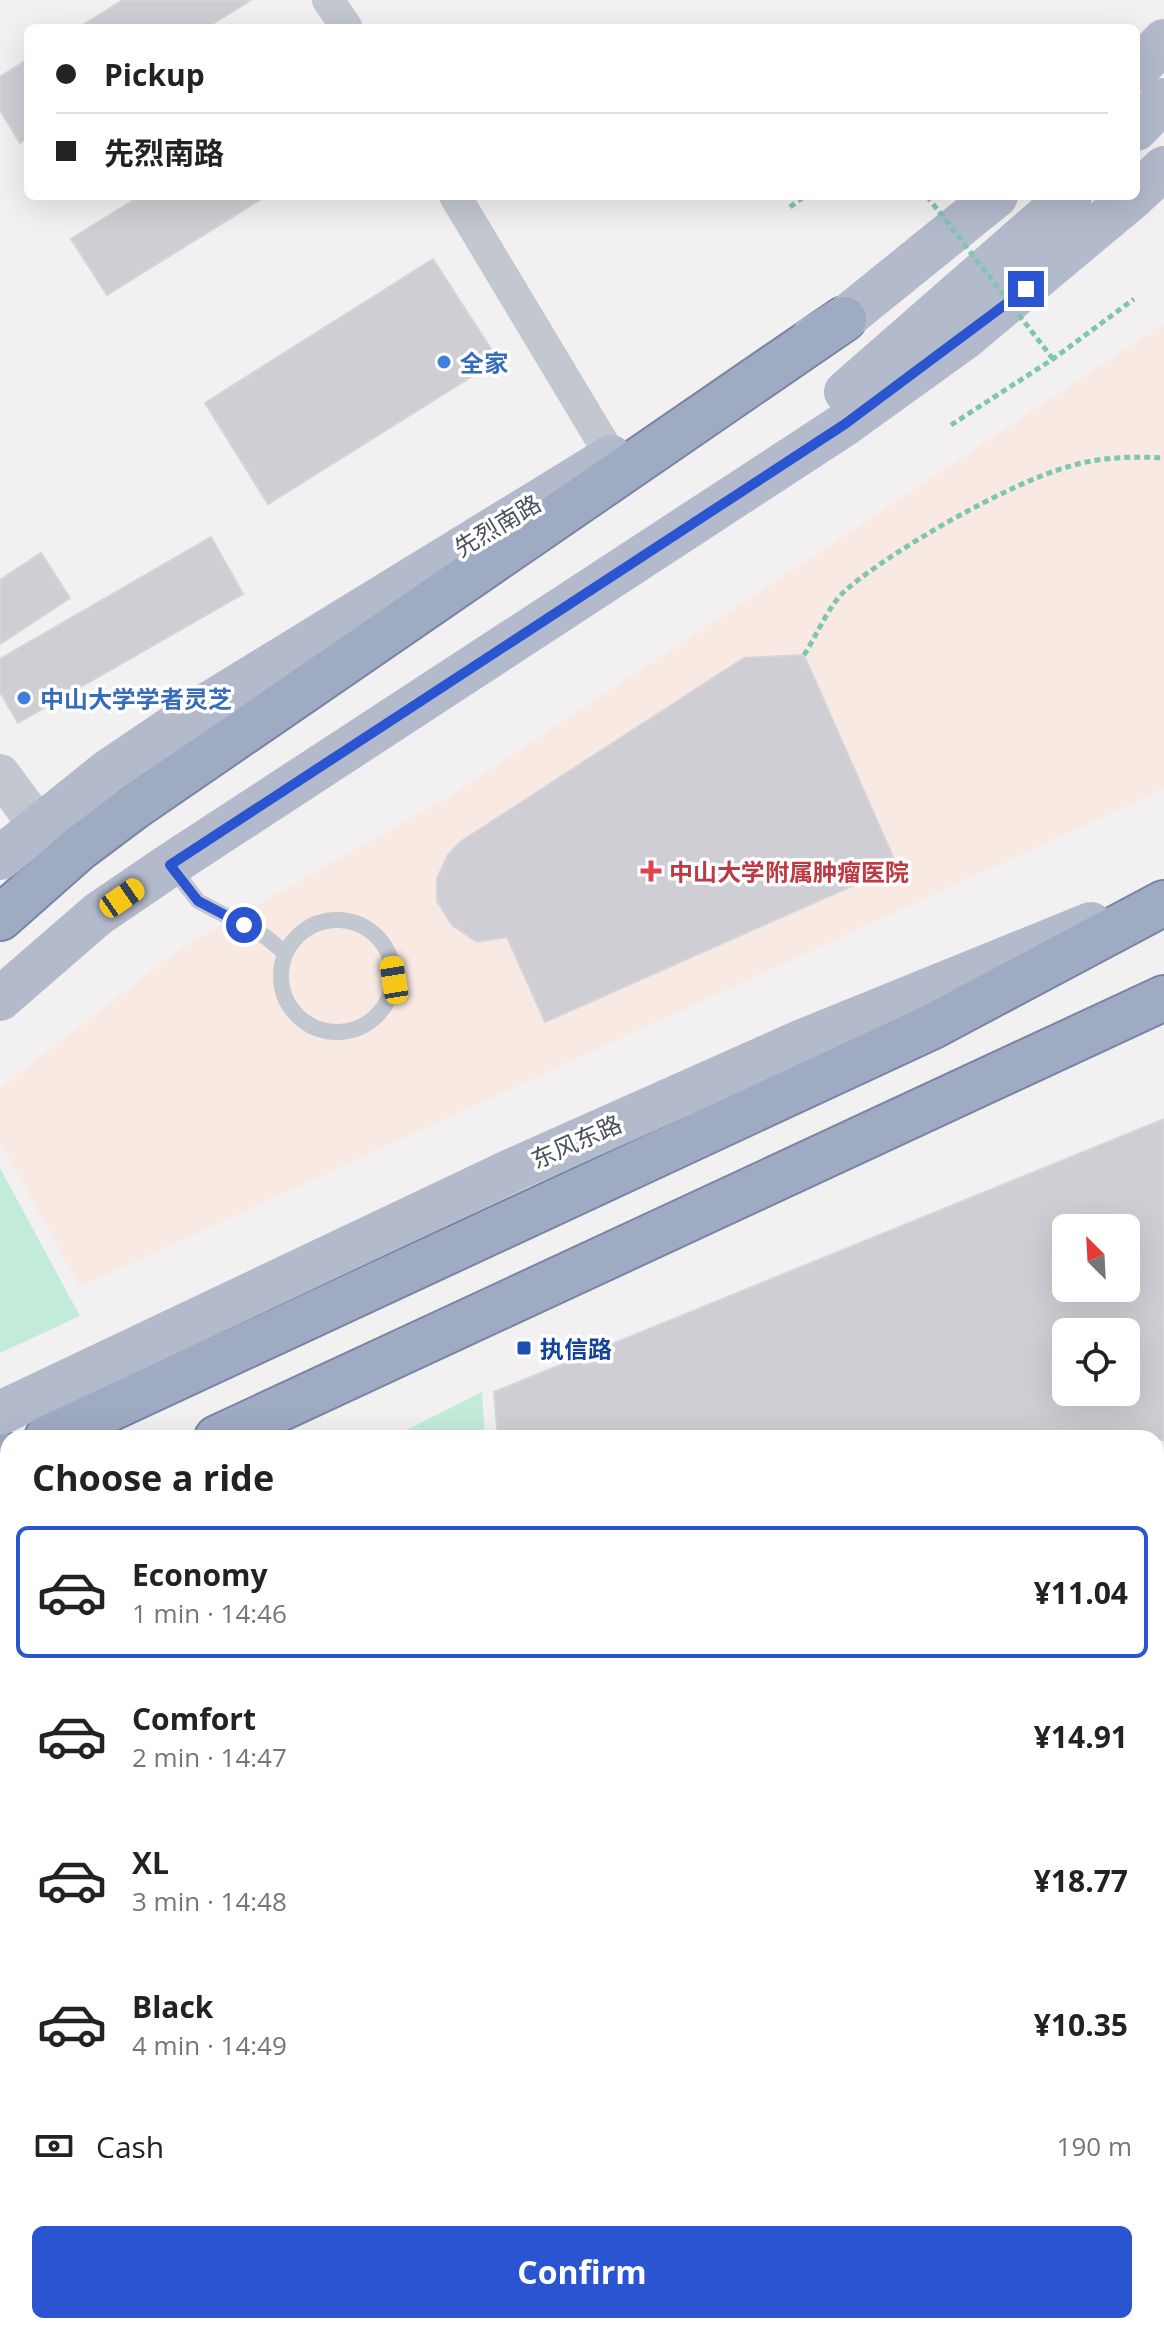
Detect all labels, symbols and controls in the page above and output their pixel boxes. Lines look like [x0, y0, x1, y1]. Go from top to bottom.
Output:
text: Pickup [104, 54, 205, 95]
text: 先烈南路 [104, 132, 224, 173]
route end [1008, 271, 1044, 307]
place label: 全家 [460, 346, 508, 379]
marker: 全家 [435, 353, 453, 371]
street label: 先烈南路 [447, 486, 547, 564]
place label: 中山大学学者灵芝 [40, 682, 232, 715]
marker: 中山大学学者灵芝 [15, 689, 33, 707]
place label: 中山大学附属肿瘤医院 [669, 855, 909, 888]
marker: 中山大学附属肿瘤医院 [640, 860, 662, 882]
car [95, 874, 149, 922]
route start [226, 907, 262, 943]
car [378, 954, 410, 1006]
street label: 东风东路 [525, 1106, 627, 1176]
north arrow [1052, 1214, 1140, 1302]
map controls [1052, 1214, 1140, 1406]
button: locate [1052, 1318, 1140, 1406]
place label: 执信路 [540, 1332, 612, 1365]
marker: 执信路 [515, 1339, 533, 1357]
text: Choose a ride [32, 1453, 274, 1502]
text: Economy [132, 1554, 268, 1595]
icon: car [36, 1556, 108, 1628]
text: ¥11.04 [1034, 1572, 1128, 1613]
text: 1 min · 14:46 [132, 1595, 287, 1631]
text: Comfort [132, 1698, 256, 1739]
icon: car [36, 1700, 108, 1772]
text: ¥14.91 [1034, 1716, 1128, 1757]
text: 2 min · 14:47 [132, 1739, 287, 1775]
text: XL [132, 1842, 169, 1883]
icon: car [36, 1844, 108, 1916]
text: ¥18.77 [1034, 1860, 1128, 1901]
text: 3 min · 14:48 [132, 1883, 287, 1919]
text: Black [132, 1986, 213, 2027]
icon: car [36, 1988, 108, 2060]
text: ¥10.35 [1034, 2004, 1128, 2045]
text: 4 min · 14:49 [132, 2027, 287, 2063]
icon: cash [32, 2124, 76, 2168]
text: Cash [96, 2126, 164, 2167]
text: 190 m [1057, 2128, 1132, 2164]
button: Confirm [32, 2226, 1132, 2318]

